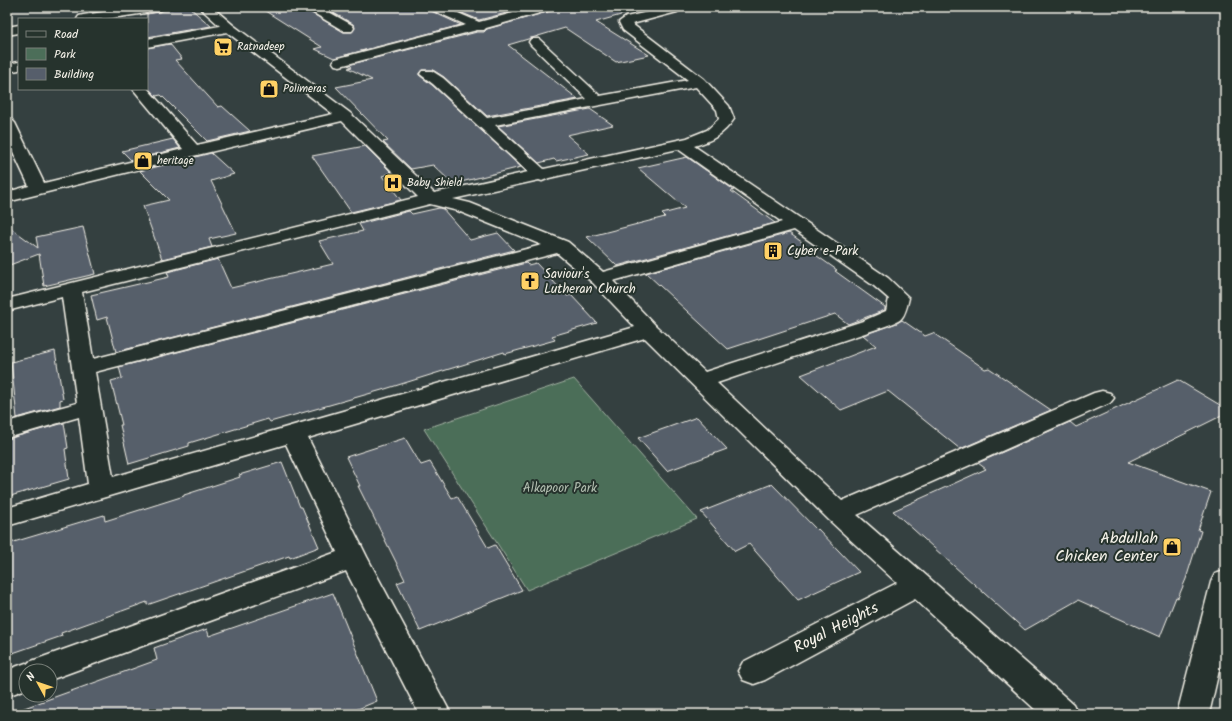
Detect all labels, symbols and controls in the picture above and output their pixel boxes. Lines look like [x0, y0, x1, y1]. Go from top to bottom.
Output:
legend [18, 18, 148, 90]
text: Road [54, 25, 79, 44]
supermarket icon: Ratnadeep [212, 36, 234, 58]
place label: Ratnadeep [237, 38, 285, 56]
text: Park [54, 45, 76, 64]
text: Building [54, 65, 94, 84]
shop icon: Polimeras [258, 78, 280, 100]
place label: Polimeras [283, 80, 327, 98]
shop icon: heritage [132, 150, 154, 172]
place label: heritage [157, 152, 194, 170]
hospital icon: Baby Shield [382, 172, 404, 194]
place label: Baby Shield [407, 174, 463, 192]
building icon: Cyber e-Park [762, 240, 784, 262]
place label: Cyber e-Park [787, 241, 859, 262]
place label: Saviour's Lutheran Church [544, 264, 636, 300]
church icon: Saviour's Lutheran Church [519, 270, 541, 292]
park label: Alkapoor Park [523, 478, 598, 499]
place label: Abdullah Chicken Center [1055, 526, 1160, 569]
shop icon: Abdullah Chicken Center [1161, 536, 1183, 558]
street label: Royal Heights [789, 596, 883, 660]
north arrow [18, 663, 58, 703]
text: N [22, 669, 40, 686]

